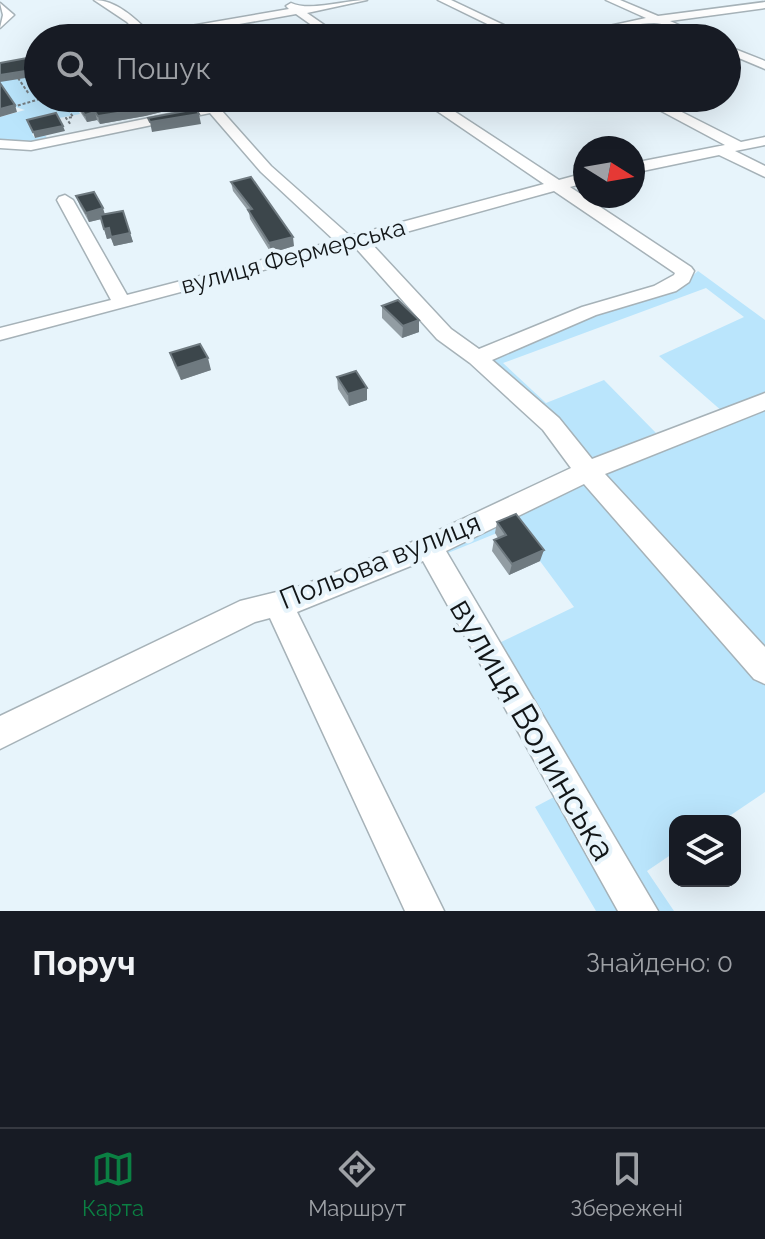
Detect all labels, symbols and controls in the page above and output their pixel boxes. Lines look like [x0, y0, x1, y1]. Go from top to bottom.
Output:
search box [24, 24, 741, 112]
icon: search [52, 46, 96, 90]
text: Пошук [116, 51, 211, 86]
north arrow [573, 136, 645, 208]
street label: вулиця Фермерська [178, 212, 408, 300]
street label: Польова вулиця [275, 506, 485, 616]
street label: вулиця Волинська [442, 591, 624, 867]
map controls [669, 815, 741, 887]
button: layers [669, 815, 741, 887]
text: Поруч [32, 943, 136, 983]
text: Знайдено: 0 [586, 948, 733, 978]
tab: Карта [82, 1147, 144, 1221]
tab: Маршрут [308, 1147, 406, 1221]
tab: Збережені [570, 1147, 683, 1221]

